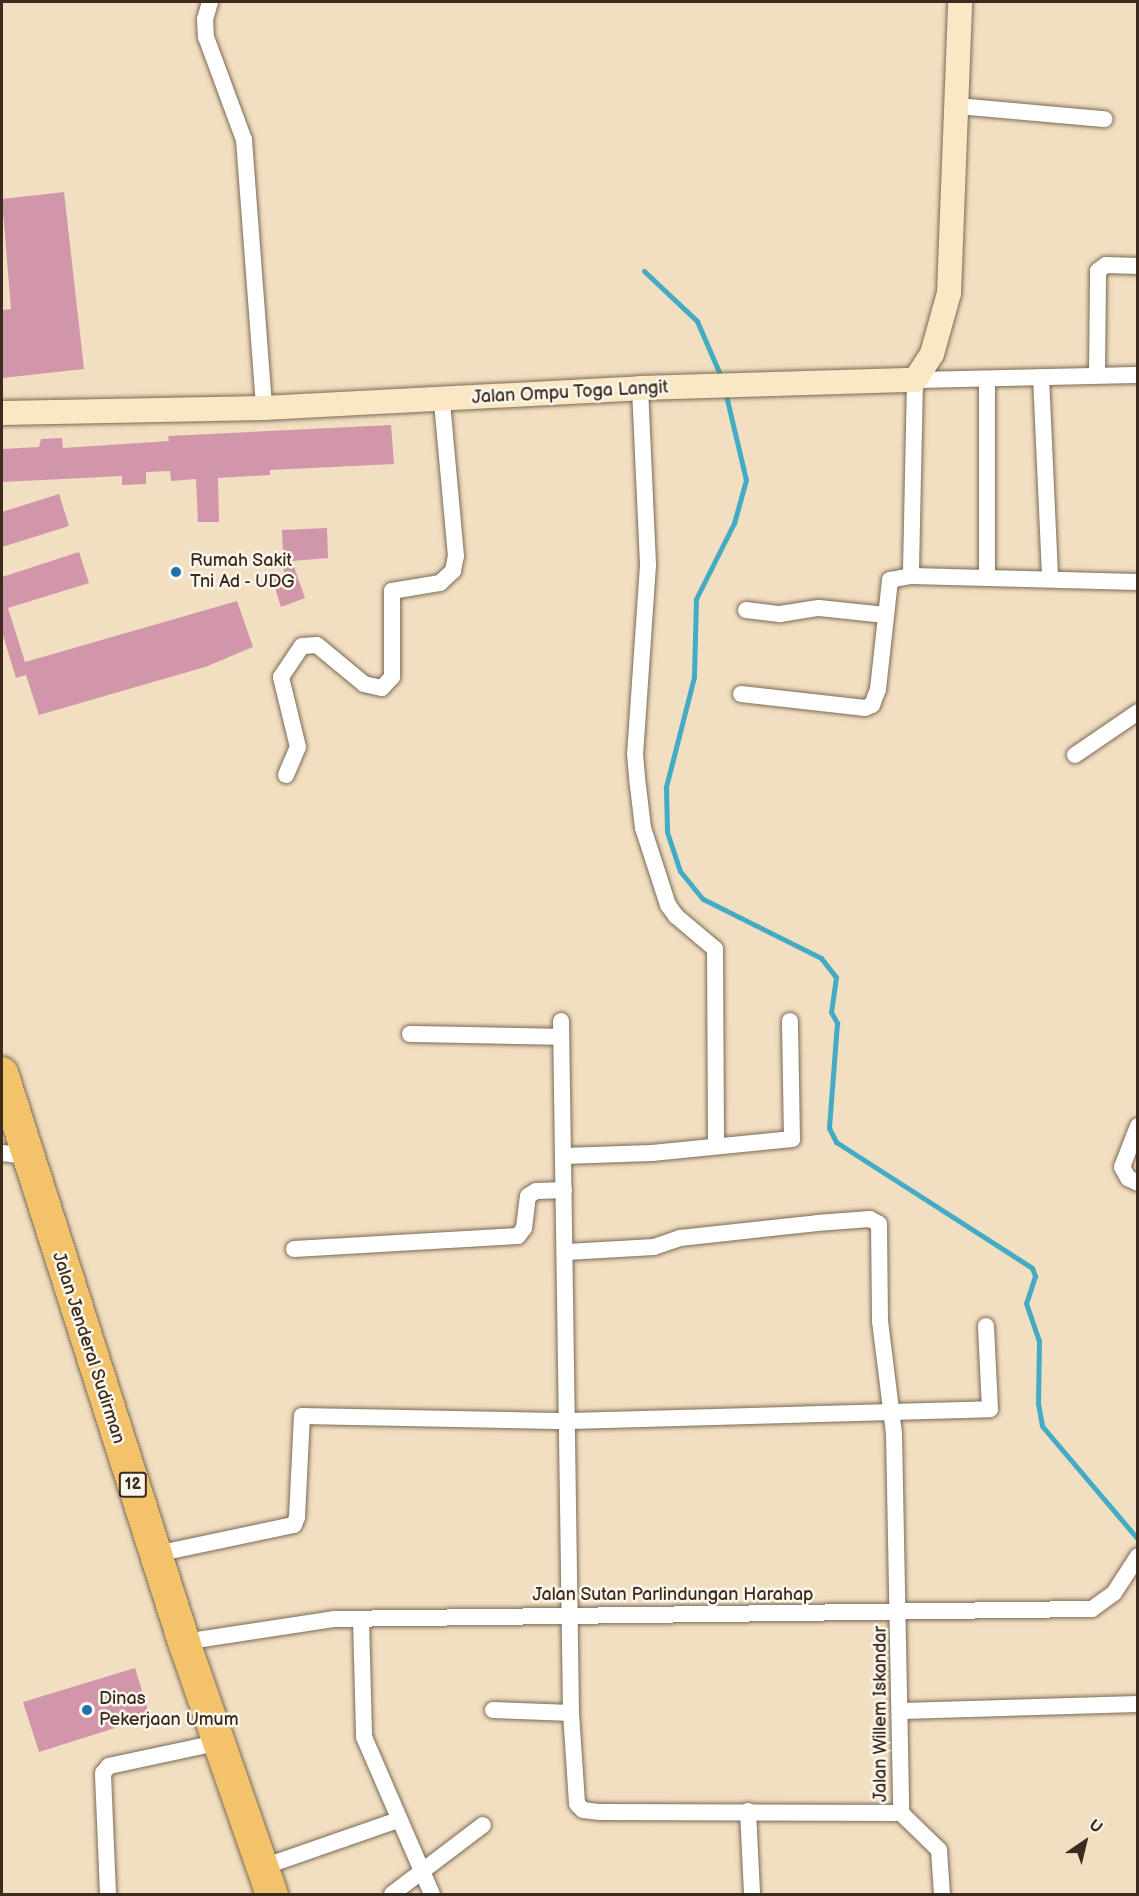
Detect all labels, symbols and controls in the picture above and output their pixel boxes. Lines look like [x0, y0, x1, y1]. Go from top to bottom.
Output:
street label: Jalan Ompu Toga Langit [471, 377, 669, 409]
place label: Rumah Sakit Tni Ad - UDG [190, 551, 296, 594]
marker: Rumah Sakit Tni Ad - UDG [167, 563, 185, 581]
street label: Jalan Jenderal Sudirman [47, 1249, 129, 1447]
road number: 12 [118, 1472, 148, 1498]
street label: Jalan Sutan Parlindungan Harahap [532, 1584, 814, 1606]
street label: Jalan Willem Iskandar [870, 1626, 892, 1802]
place label: Dinas Pekerjaan Umum [99, 1689, 239, 1732]
marker: Dinas Pekerjaan Umum [80, 1703, 94, 1717]
north arrow [1055, 1812, 1115, 1872]
text: U [1085, 1816, 1106, 1838]

